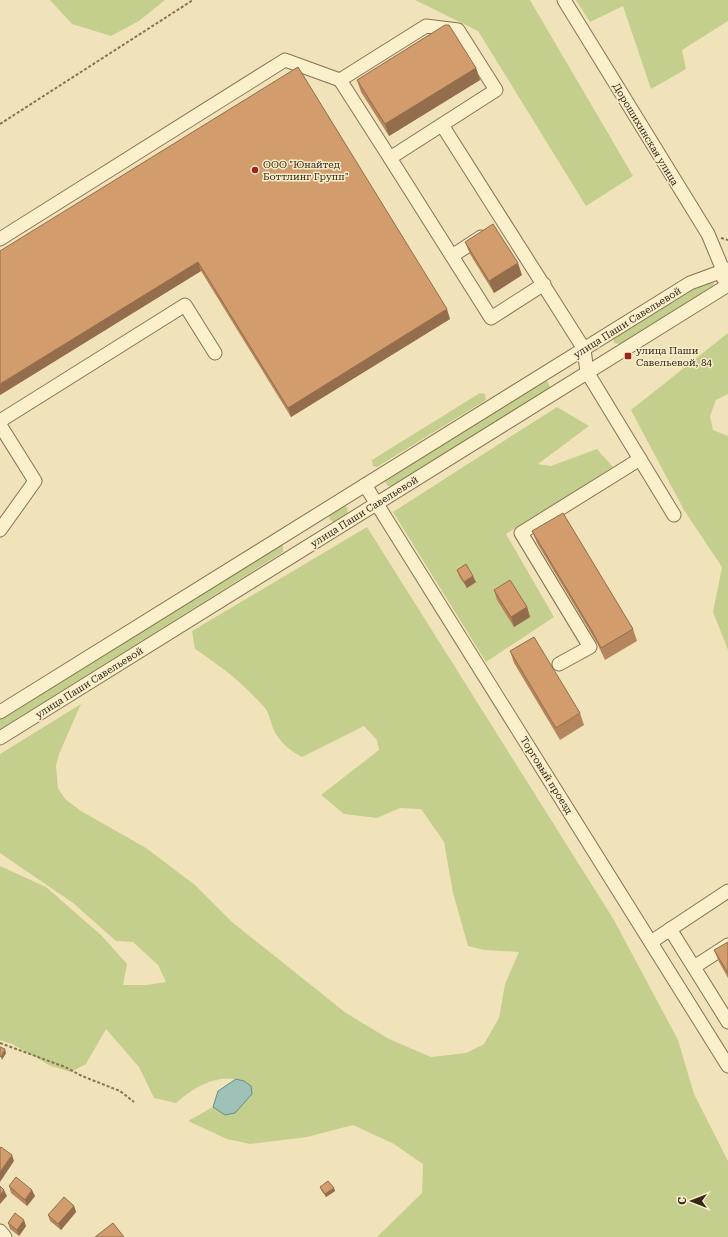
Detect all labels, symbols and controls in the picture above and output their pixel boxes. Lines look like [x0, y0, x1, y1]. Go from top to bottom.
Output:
street label: Дорошихинская улица [611, 81, 681, 188]
place label: ООО "Юнайтед Боттлинг Групп" [263, 159, 349, 182]
marker: ООО "Юнайтед Боттлинг Групп" [250, 165, 260, 175]
street label: улица Паши Савельевой [572, 285, 683, 360]
place label: улица Паши Савельевой, 84 [636, 345, 712, 368]
marker: улица Паши Савельевой, 84 [623, 351, 633, 361]
street label: улица Паши Савельевой [309, 474, 420, 549]
street label: улица Паши Савельевой [34, 645, 145, 720]
street label: Торговый проезд [518, 735, 575, 817]
north arrow [672, 1181, 712, 1221]
text: С [676, 1197, 689, 1205]

